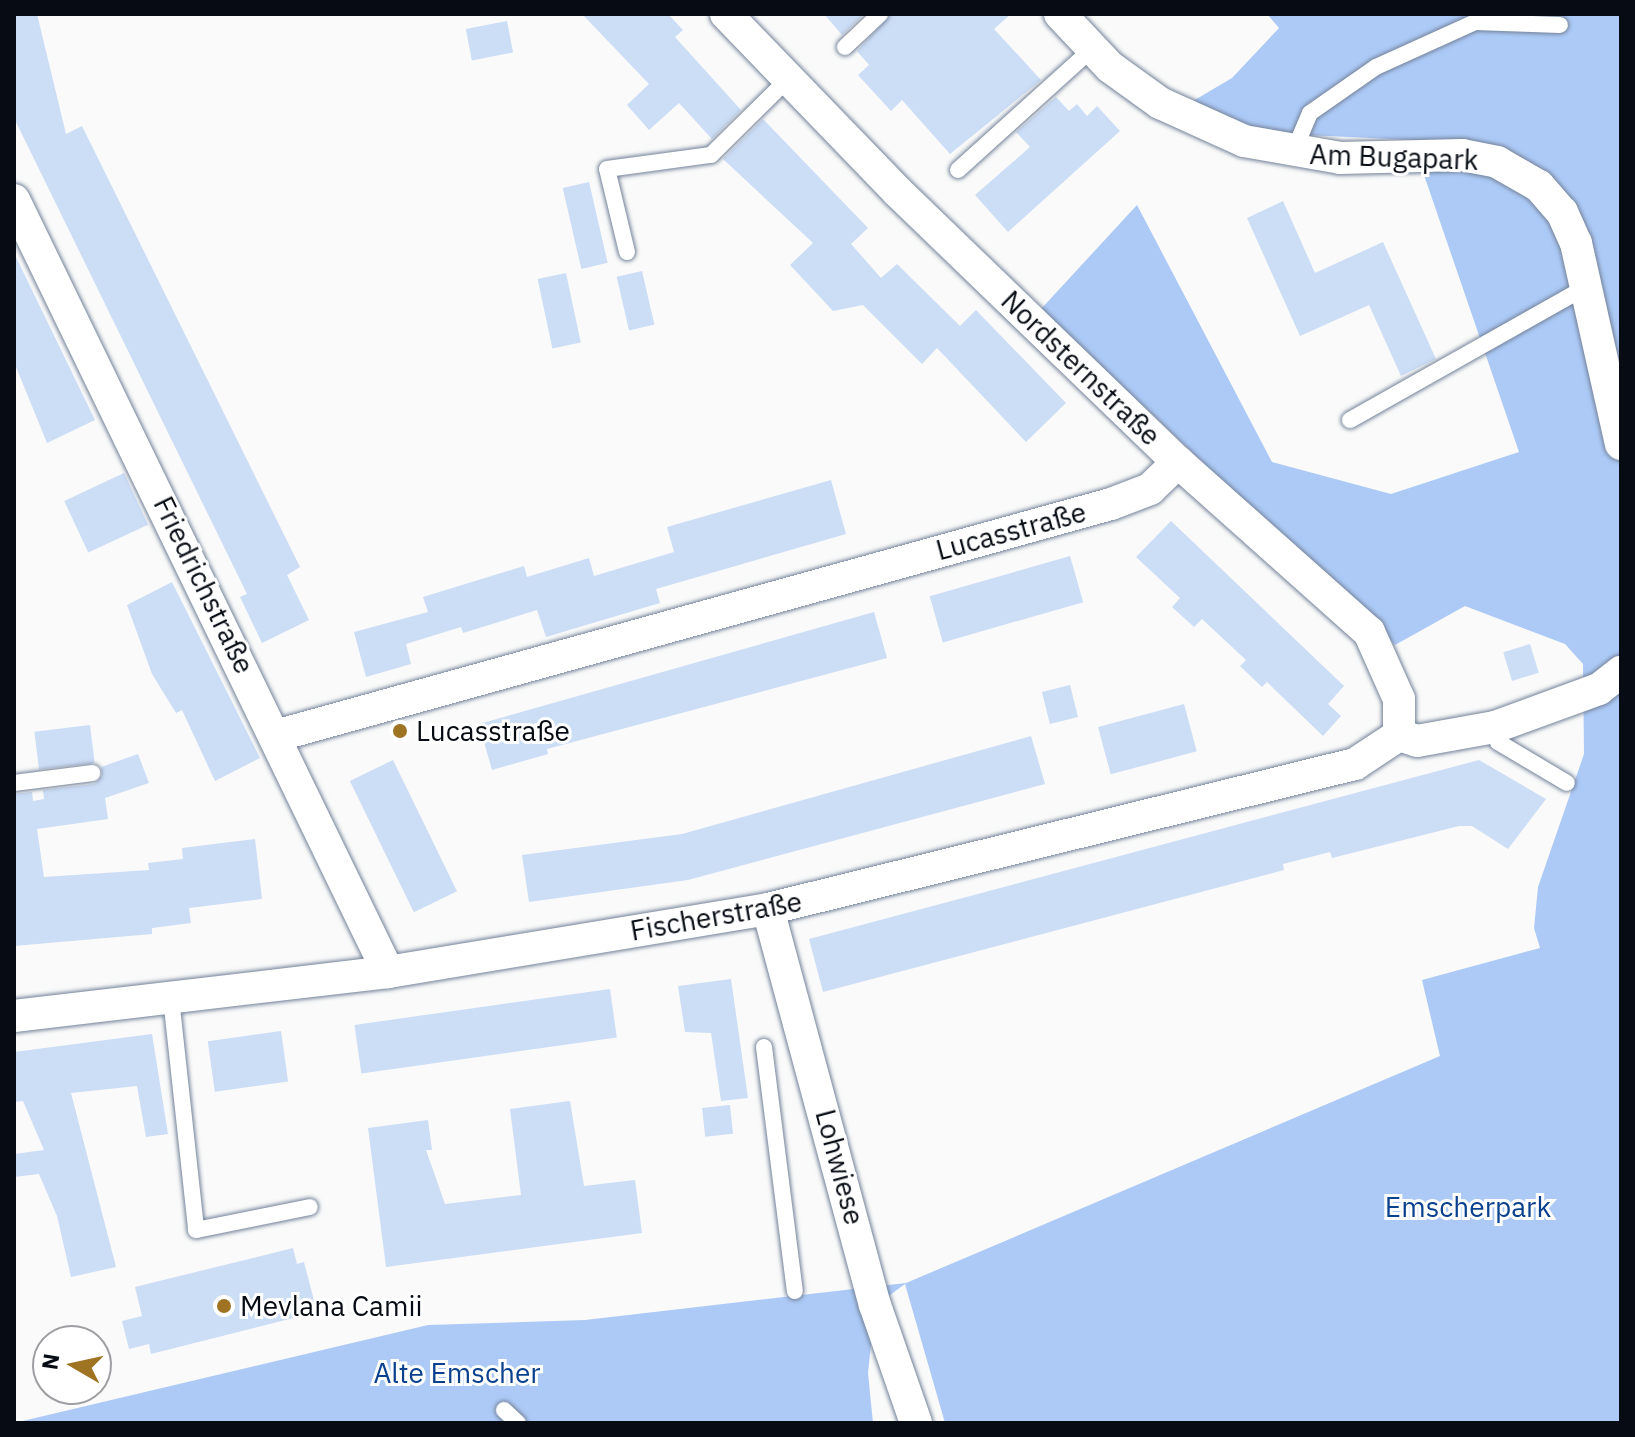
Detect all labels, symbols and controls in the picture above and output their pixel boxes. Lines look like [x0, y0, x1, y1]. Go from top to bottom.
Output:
street label: Am Bugapark [1309, 137, 1479, 177]
street label: Nordsternstraße [994, 284, 1168, 452]
street label: Friedrichstraße [147, 491, 261, 679]
street label: Lucasstraße [932, 495, 1090, 567]
place label: Lucasstraße [416, 714, 570, 748]
marker: Lucasstraße [391, 722, 409, 740]
street label: Fischerstraße [628, 884, 804, 948]
street label: Lohwiese [808, 1106, 872, 1228]
park label: Emscherpark [1385, 1190, 1551, 1224]
place label: Mevlana Camii [240, 1289, 422, 1323]
marker: Mevlana Camii [215, 1297, 233, 1315]
north arrow [32, 1325, 112, 1405]
text: N [34, 1351, 65, 1372]
park label: Alte Emscher [373, 1356, 541, 1390]

